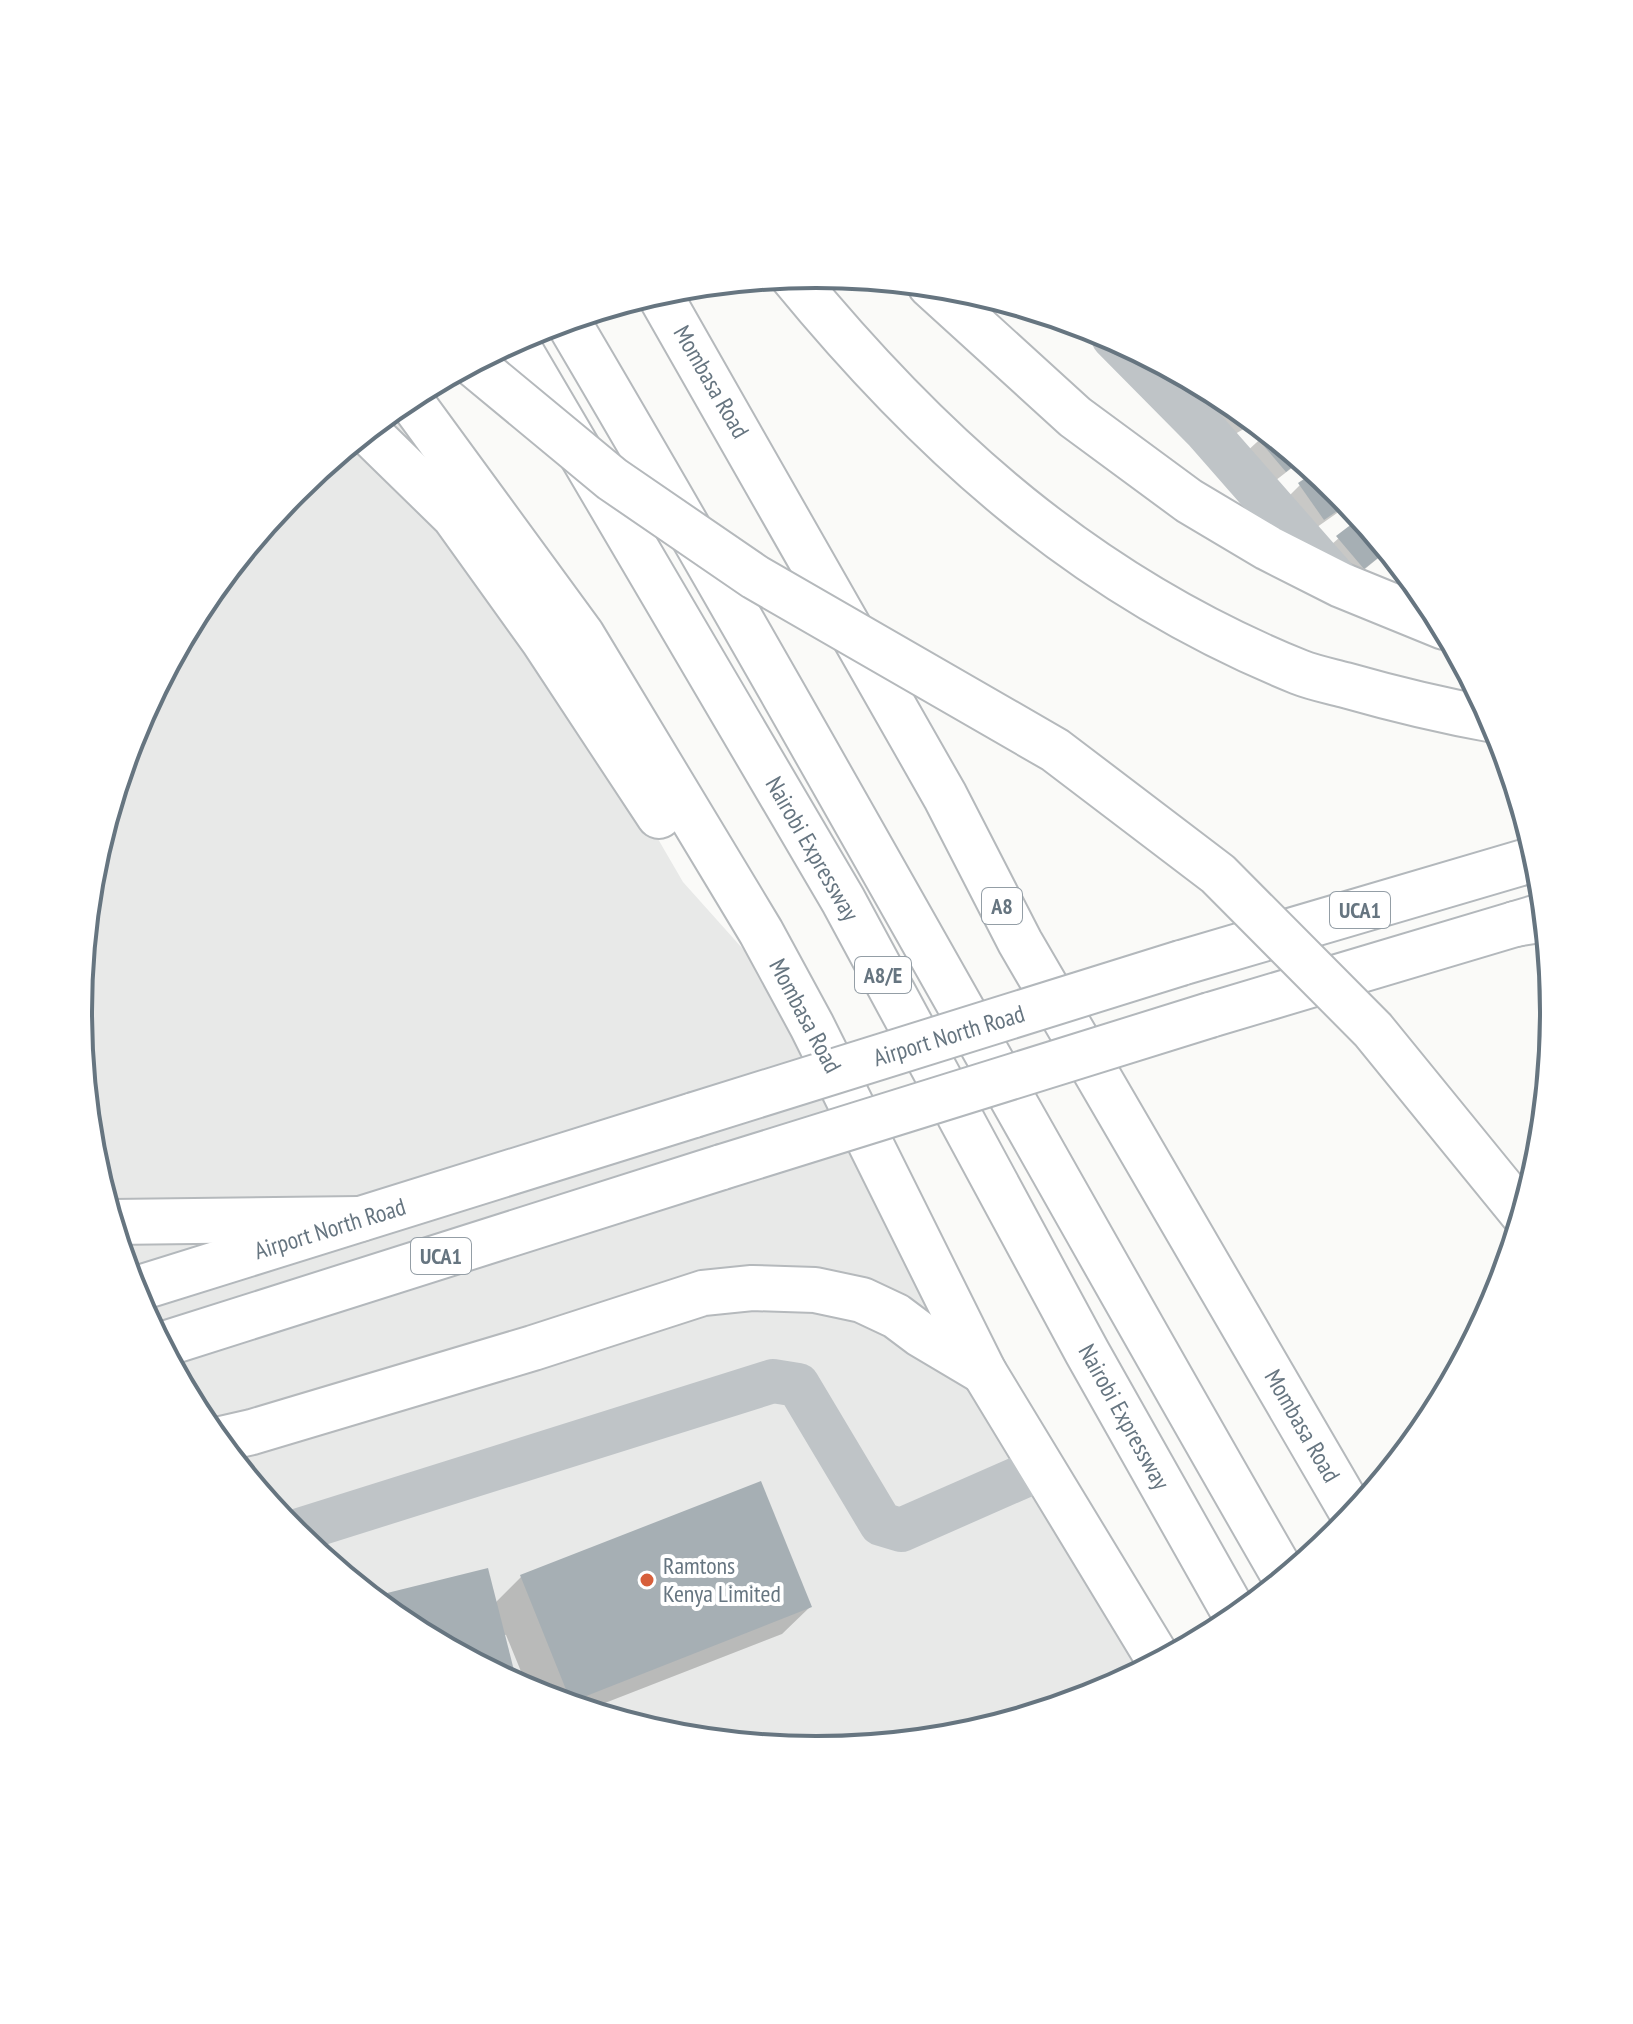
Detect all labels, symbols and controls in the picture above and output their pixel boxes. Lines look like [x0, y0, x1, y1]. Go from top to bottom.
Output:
street label: Mombasa Road [667, 320, 756, 444]
street label: Nairobi Expressway [759, 771, 866, 926]
road number: A8 [982, 888, 1022, 924]
road number: UCA1 [1330, 892, 1390, 928]
street label: Mombasa Road [762, 953, 848, 1078]
road number: A8/E [855, 957, 911, 993]
street label: Airport North Road [870, 998, 1028, 1073]
street label: Airport North Road [251, 1191, 409, 1266]
road number: UCA1 [411, 1238, 471, 1274]
street label: Nairobi Expressway [1072, 1339, 1177, 1495]
street label: Mombasa Road [1258, 1364, 1347, 1488]
place label: Ramtons Kenya Limited [663, 1550, 781, 1609]
marker: Ramtons Kenya Limited [638, 1571, 656, 1589]

